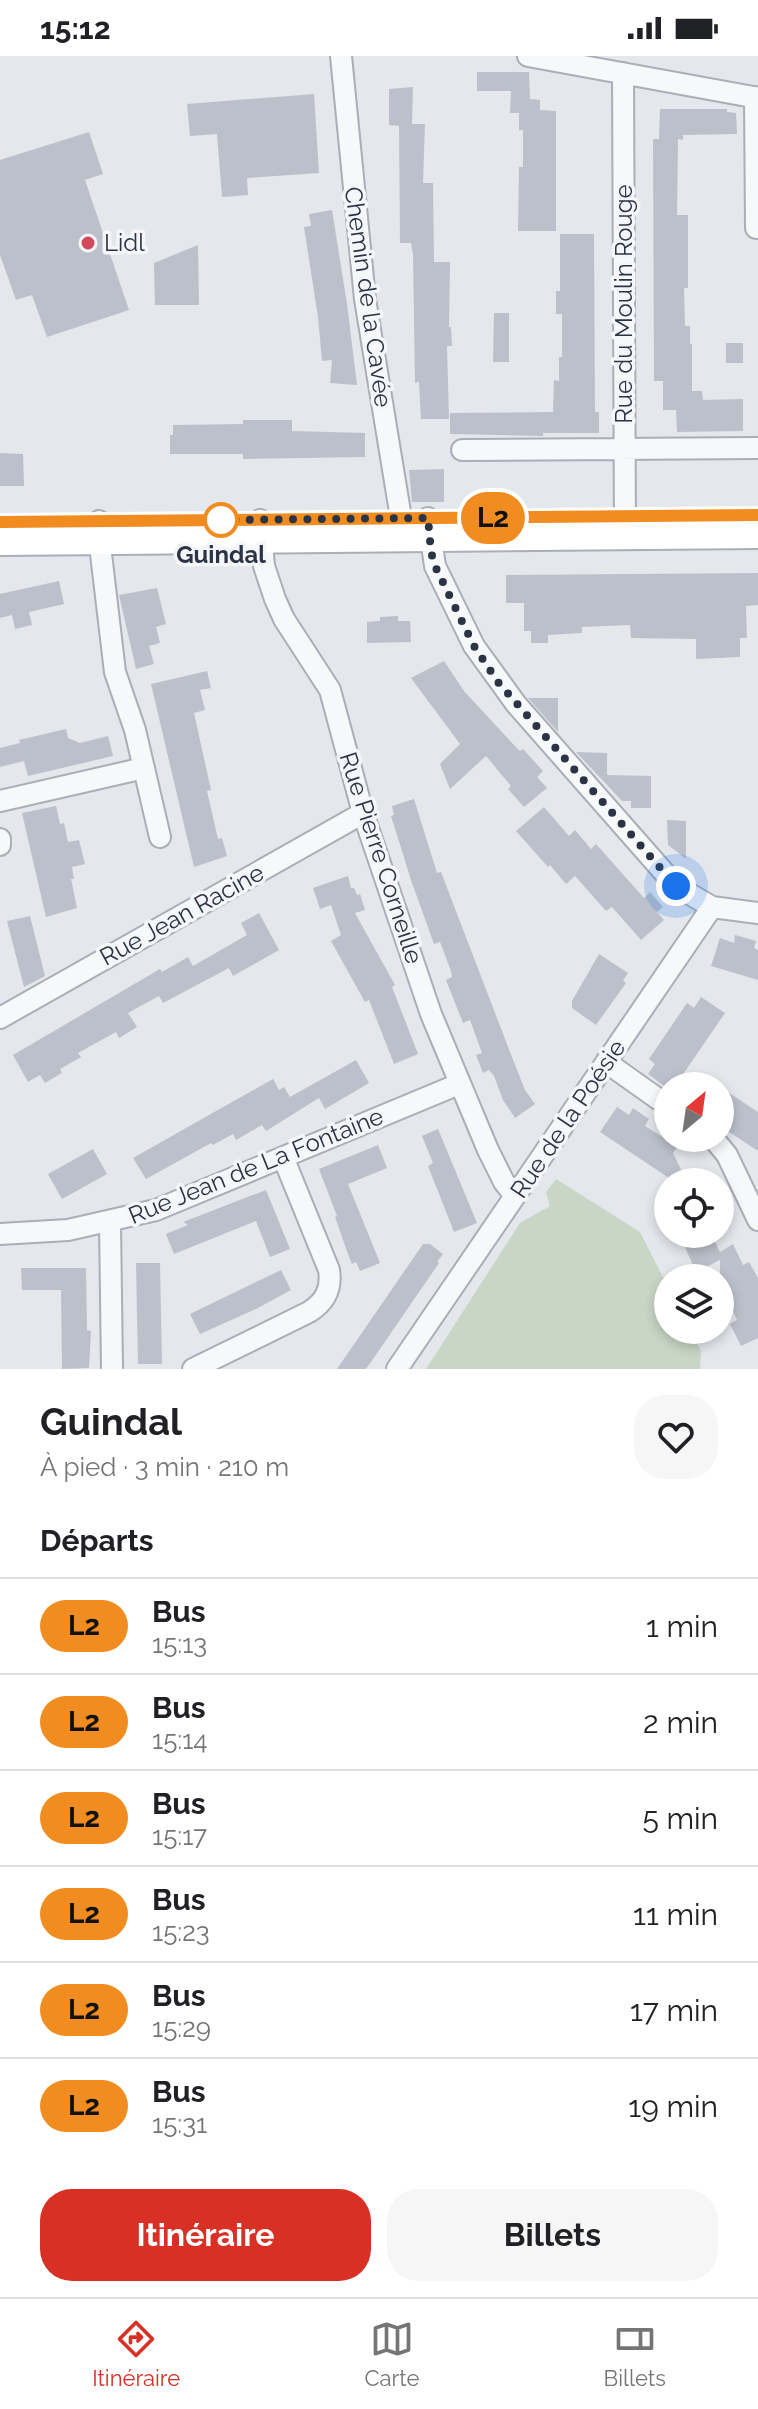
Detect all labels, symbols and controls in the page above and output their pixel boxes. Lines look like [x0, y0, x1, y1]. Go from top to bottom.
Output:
text: 15:12 [40, 11, 111, 46]
street label: Rue du Moulin Rouge [609, 184, 638, 424]
street label: Chemin de la Cavée [339, 185, 398, 409]
place label: Lidl [104, 228, 145, 257]
marker: Lidl [79, 234, 97, 252]
line badge: L2 [457, 492, 529, 544]
text: L2 [477, 501, 509, 534]
marker: Guindal [204, 503, 238, 537]
place label: Guindal [176, 540, 266, 569]
street label: Rue Pierre Corneille [334, 749, 429, 967]
street label: Rue Jean Racine [95, 858, 269, 972]
your location [656, 866, 696, 906]
street label: Rue de la Poésie [504, 1034, 631, 1203]
north arrow [654, 1072, 734, 1152]
map controls [654, 1072, 734, 1344]
street label: Rue Jean de La Fontaine [124, 1101, 387, 1230]
button: locate [654, 1168, 734, 1248]
button: layers [654, 1264, 734, 1344]
button: heart [634, 1395, 718, 1479]
text: Guindal [40, 1399, 182, 1444]
text: À pied · 3 min · 210 m [40, 1452, 289, 1482]
text: Départs [40, 1523, 154, 1558]
text: Bus [152, 1594, 206, 1629]
text: L2 [68, 1609, 100, 1642]
text: 1 min [646, 1609, 718, 1644]
text: 15:13 [152, 1629, 207, 1659]
text: Bus [152, 1690, 206, 1725]
text: L2 [68, 1705, 100, 1738]
text: 2 min [643, 1705, 718, 1740]
text: 15:14 [152, 1725, 208, 1755]
text: Bus [152, 1786, 206, 1821]
text: L2 [68, 1801, 100, 1834]
text: 5 min [642, 1801, 718, 1836]
text: 15:17 [152, 1821, 207, 1851]
text: Bus [152, 1882, 206, 1917]
text: L2 [68, 1897, 100, 1930]
text: 11 min [633, 1897, 718, 1932]
text: 15:23 [152, 1917, 210, 1947]
text: Bus [152, 1978, 206, 2013]
text: L2 [68, 1993, 100, 2026]
text: 17 min [630, 1993, 718, 2028]
text: 15:29 [152, 2013, 211, 2043]
text: Bus [152, 2074, 206, 2109]
text: L2 [68, 2089, 100, 2122]
text: 19 min [628, 2089, 718, 2124]
text: 15:31 [152, 2109, 207, 2139]
button: Itinéraire [40, 2189, 371, 2281]
button: Billets [387, 2189, 718, 2281]
tab: Itinéraire [92, 2317, 180, 2391]
tab: Carte [364, 2317, 419, 2391]
tab: Billets [604, 2317, 666, 2391]

